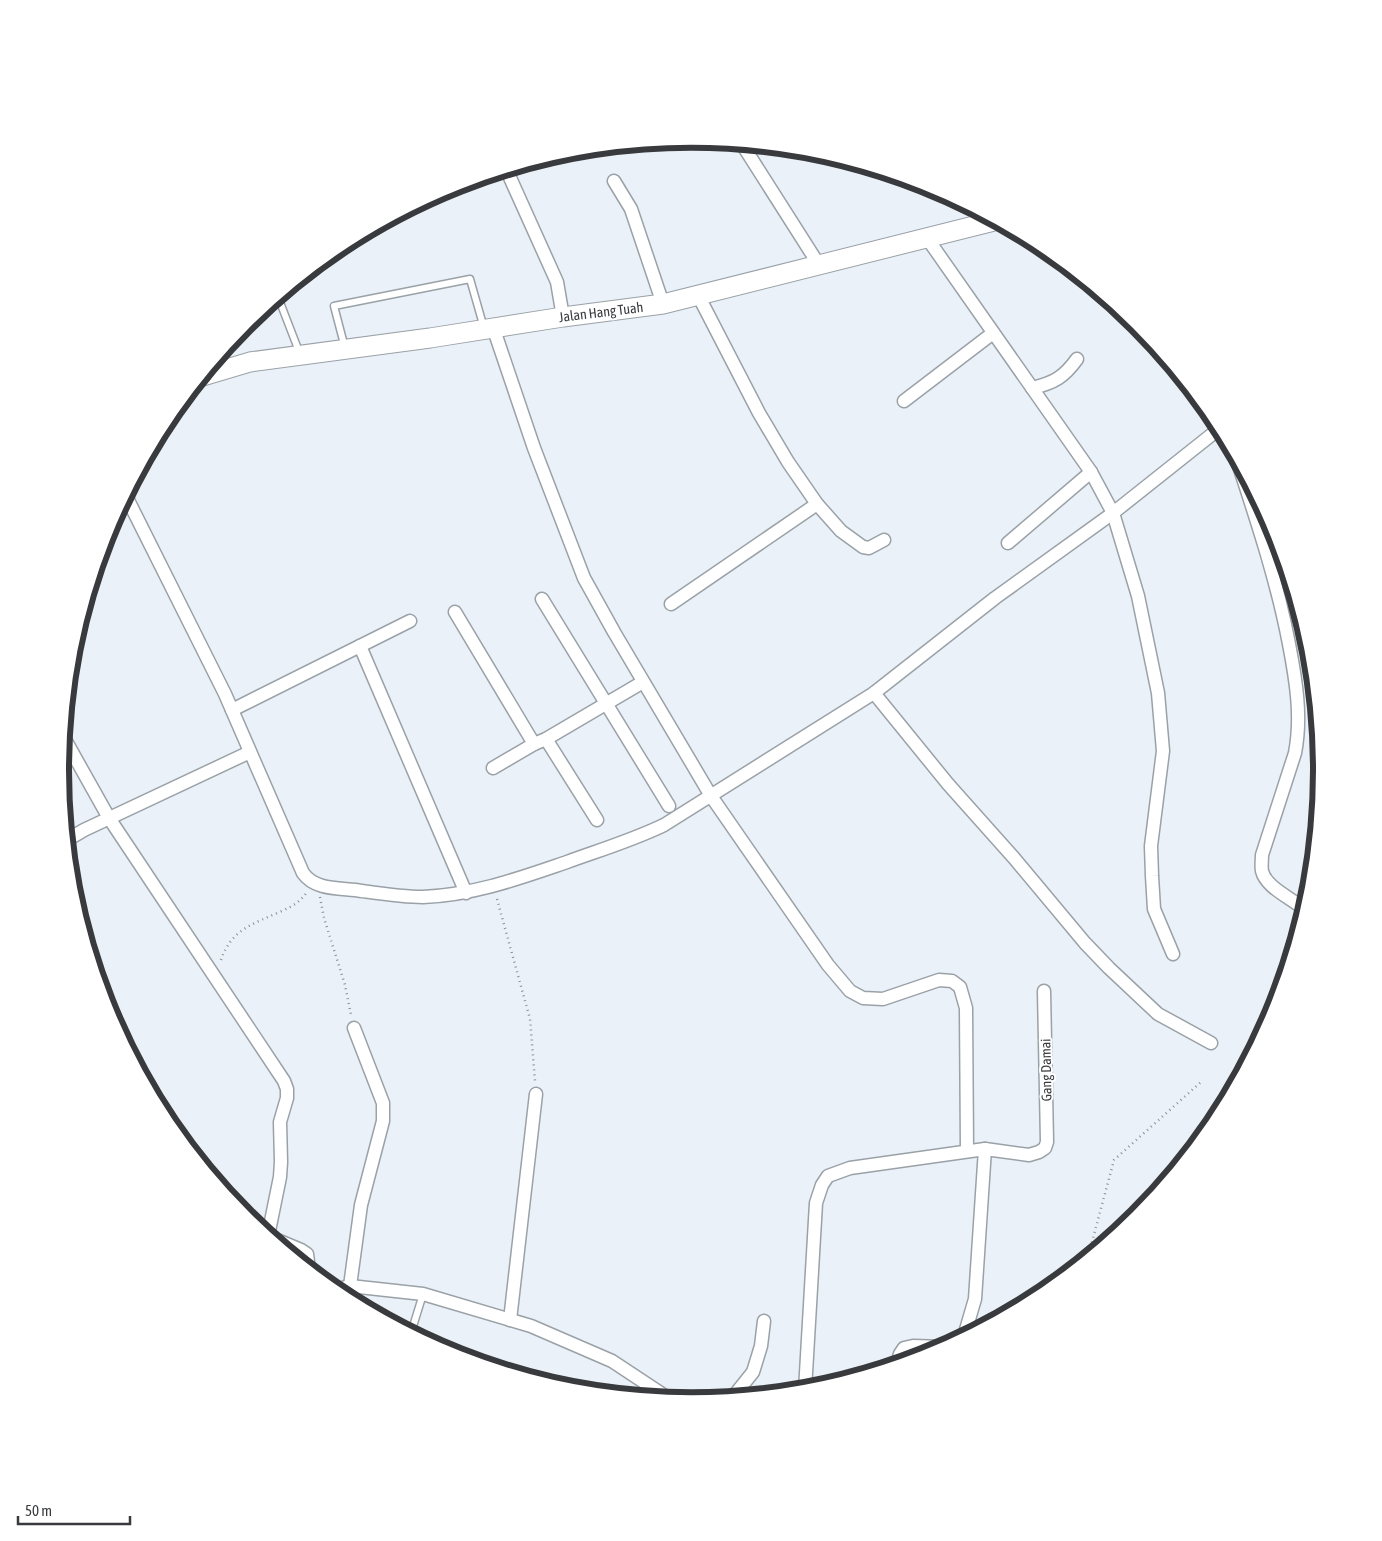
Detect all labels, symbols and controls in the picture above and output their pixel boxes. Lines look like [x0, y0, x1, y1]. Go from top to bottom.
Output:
street label: Jalan Hang Tuah [558, 299, 644, 325]
street label: Gang Damai [1037, 1038, 1055, 1102]
scale bar [18, 1494, 130, 1526]
text: 50 m [25, 1502, 52, 1519]

